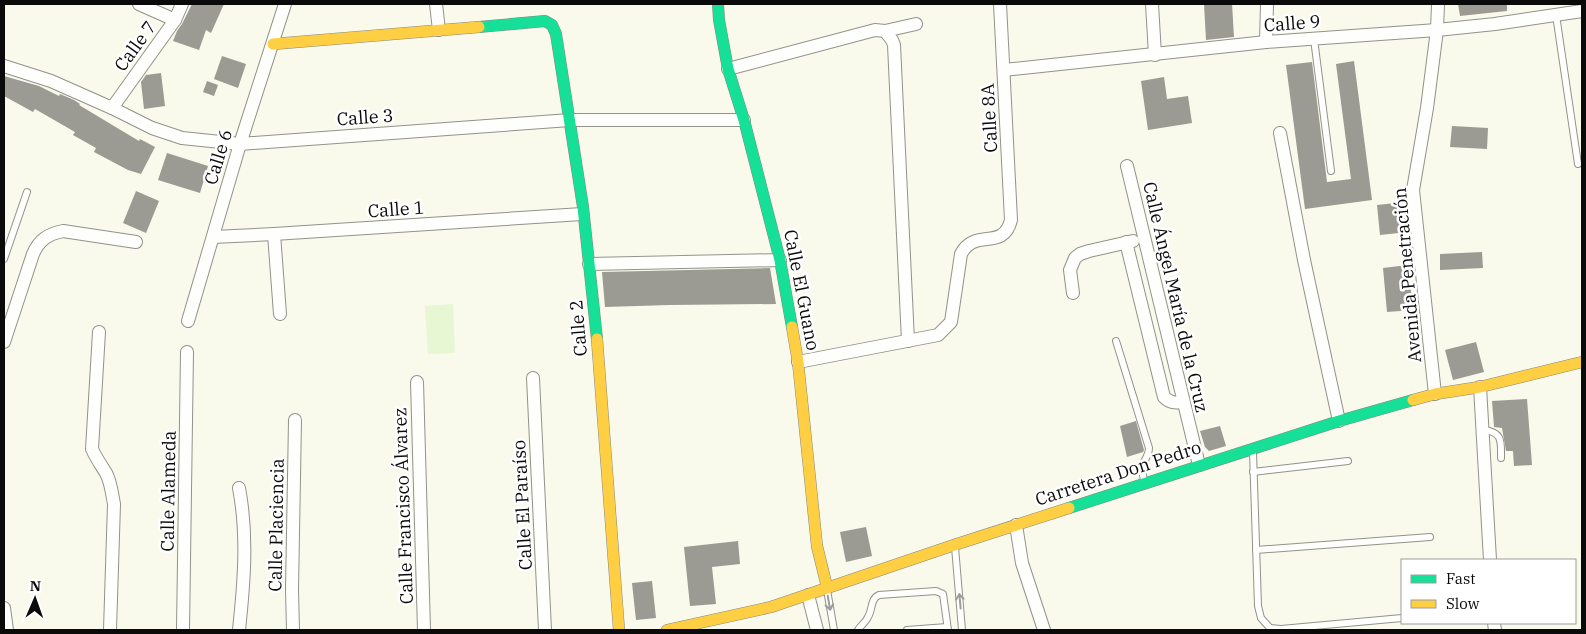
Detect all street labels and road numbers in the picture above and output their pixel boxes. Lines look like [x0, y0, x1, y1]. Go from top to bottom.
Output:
street label: Calle 9 [1263, 10, 1321, 36]
street label: Calle 7 [109, 16, 161, 76]
street label: Calle 8A [976, 82, 1002, 153]
street label: Calle 3 [336, 104, 394, 130]
street label: Calle 6 [199, 126, 237, 188]
street label: Calle Ángel María de la Cruz [1138, 179, 1214, 415]
street label: Avenida Penetración [1388, 187, 1426, 363]
street label: Calle 1 [367, 196, 425, 222]
street label: Calle El Guano [779, 228, 825, 352]
street label: Calle 2 [564, 299, 592, 357]
street label: Calle Francisco Álvarez [388, 407, 418, 605]
street label: Calle Alameda [155, 430, 181, 552]
street label: Carretera Don Pedro [1032, 435, 1204, 511]
street label: Calle El Paraíso [507, 439, 537, 571]
street label: Calle Placiencia [263, 458, 289, 592]

